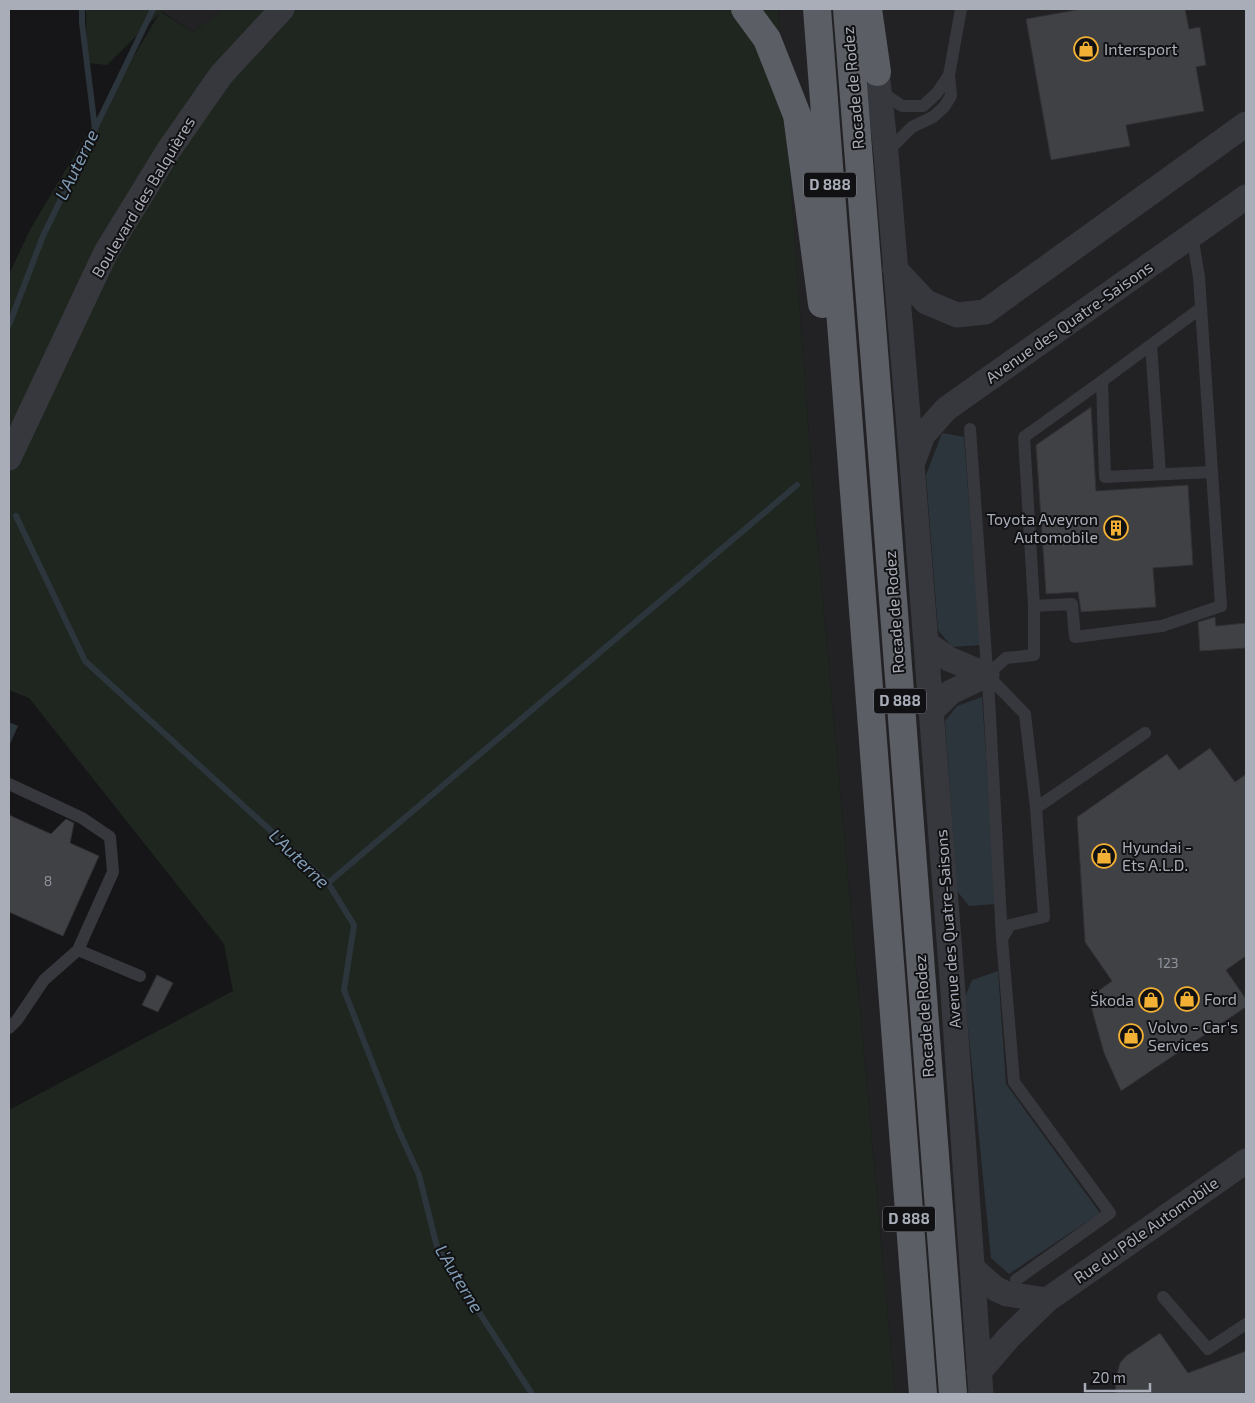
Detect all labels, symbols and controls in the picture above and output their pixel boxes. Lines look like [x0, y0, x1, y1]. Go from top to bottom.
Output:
street label: Rocade de Rodez [838, 26, 867, 150]
shop icon: Intersport [1073, 36, 1099, 62]
place label: Intersport [1104, 39, 1178, 58]
street label: Boulevard des Balquières [87, 113, 198, 281]
water label: L'Auterne [50, 125, 103, 203]
road number: D 888 [804, 172, 856, 198]
street label: Avenue des Quatre-Saisons [982, 257, 1156, 387]
place label: Toyota Aveyron Automobile [986, 509, 1098, 546]
building icon: Toyota Aveyron Automobile [1103, 515, 1129, 541]
street label: Rocade de Rodez [880, 550, 907, 674]
road number: D 888 [874, 688, 926, 714]
water label: L'Auterne [265, 824, 335, 893]
street label: Avenue des Quatre-Saisons [931, 829, 965, 1029]
place label: Hyundai - Ets A.L.D. [1122, 837, 1192, 874]
shop icon: Hyundai - Ets A.L.D. [1091, 843, 1117, 869]
house number: 8 [44, 872, 52, 889]
street label: Rocade de Rodez [910, 954, 937, 1078]
house number: 123 [1157, 954, 1179, 971]
shop icon: Ford [1174, 986, 1200, 1012]
shop icon: Škoda [1138, 987, 1164, 1013]
place label: Ford [1204, 989, 1237, 1008]
place label: Škoda [1090, 990, 1134, 1009]
place label: Volvo - Car's Services [1148, 1017, 1238, 1054]
shop icon: Volvo - Car's Services [1118, 1023, 1144, 1049]
street label: Rue du Pôle Automobile [1070, 1173, 1222, 1287]
road number: D 888 [883, 1206, 935, 1232]
water label: L'Auterne [431, 1240, 489, 1317]
scale bar [1085, 1360, 1150, 1392]
text: 20 m [1092, 1368, 1126, 1386]

